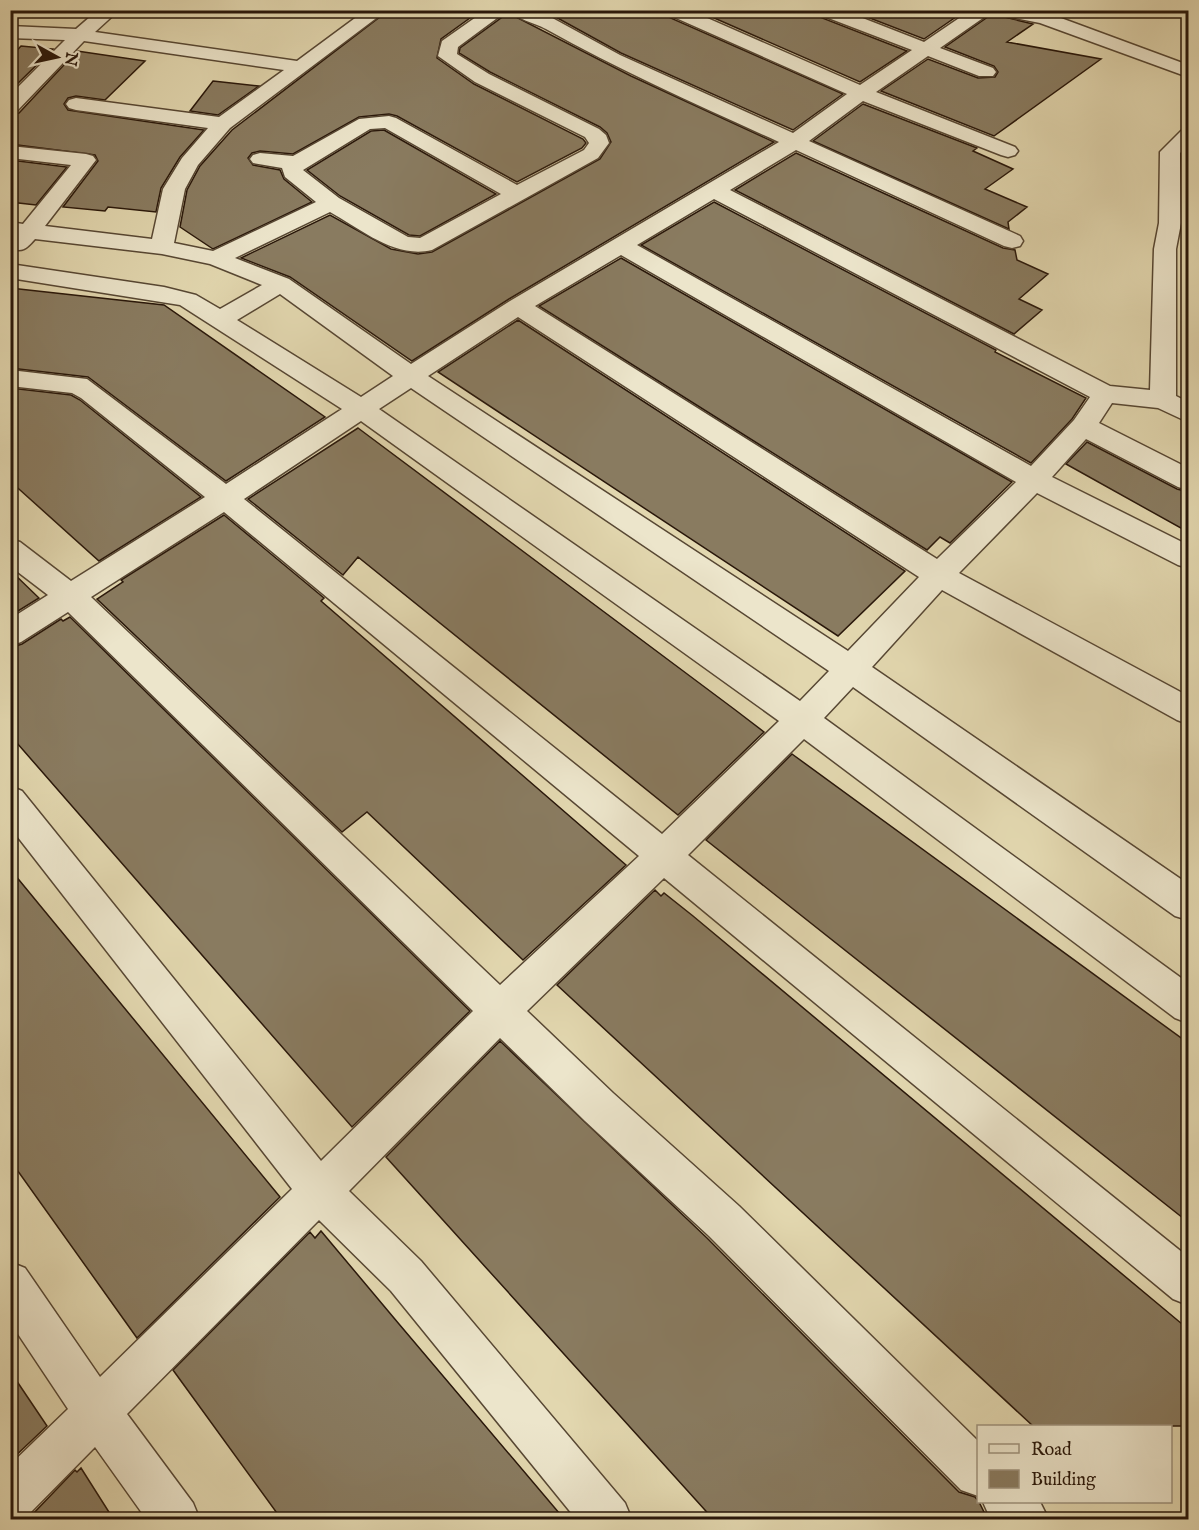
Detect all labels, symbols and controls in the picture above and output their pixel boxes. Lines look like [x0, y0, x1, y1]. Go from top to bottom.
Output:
north arrow [27, 27, 87, 87]
text: N [59, 50, 81, 67]
legend [977, 1425, 1172, 1503]
text: Road [1031, 1439, 1072, 1462]
text: Building [1031, 1469, 1096, 1492]

